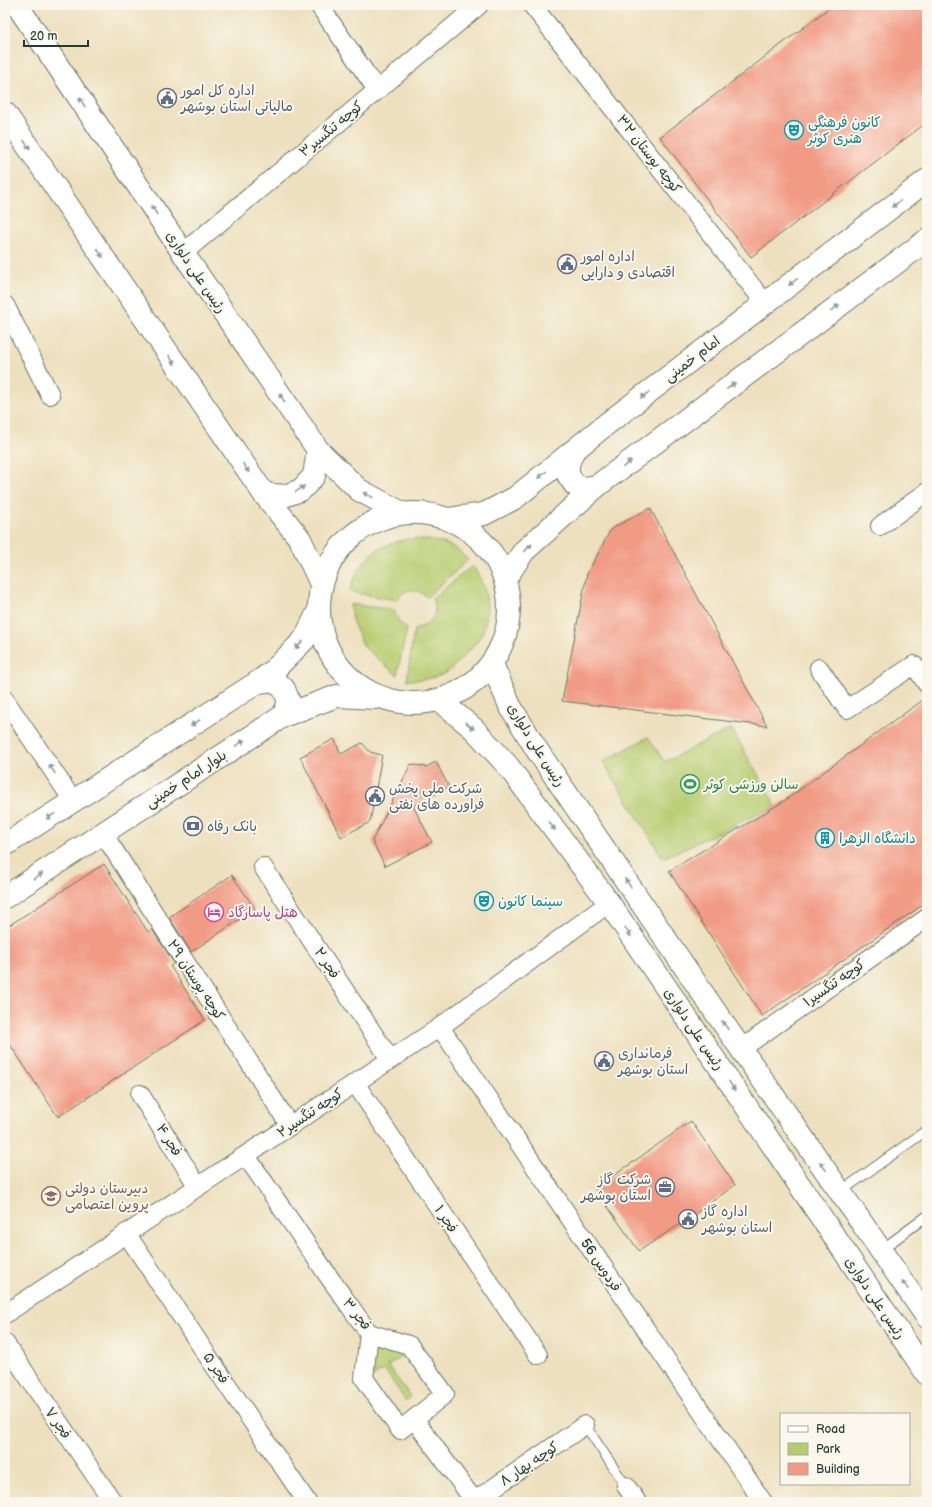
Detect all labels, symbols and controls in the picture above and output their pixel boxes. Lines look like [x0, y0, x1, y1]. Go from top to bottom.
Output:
scale bar [24, 22, 88, 48]
text: 20 m [30, 29, 57, 44]
place label: اداره کل امور مالیاتی استان بوشهر [180, 82, 293, 115]
public building icon: اداره کل امور مالیاتی استان بوشهر [156, 87, 178, 109]
one-way arrow [78, 97, 86, 107]
street label: کوچه تنگسیر۳ [296, 97, 367, 161]
street label: کوچه بوستان ۳۲ [612, 111, 685, 197]
place label: کانون فرهنگی هنری کوثر [807, 114, 881, 147]
theatre icon: کانون فرهنگی هنری کوثر [783, 119, 805, 141]
one-way arrow [23, 140, 31, 150]
one-way arrow [891, 199, 901, 207]
one-way arrow [150, 205, 158, 215]
street label: رئیس علی دلواری [162, 228, 230, 316]
one-way arrow [96, 247, 103, 259]
place label: اداره امور اقتصادی و دارایی [580, 248, 675, 281]
public building icon: اداره امور اقتصادی و دارایی [556, 253, 578, 275]
one-way arrow [787, 278, 798, 287]
one-way arrow [830, 304, 841, 312]
street label: امام خمینی [661, 332, 725, 387]
one-way arrow [168, 355, 176, 366]
one-way arrow [726, 382, 737, 390]
one-way arrow [639, 391, 650, 400]
one-way arrow [279, 393, 286, 404]
one-way arrow [622, 459, 633, 468]
one-way arrow [242, 463, 250, 473]
one-way arrow [537, 471, 548, 480]
one-way arrow [295, 485, 306, 493]
one-way arrow [362, 492, 373, 498]
one-way arrow [523, 543, 533, 553]
one-way arrow [294, 640, 304, 650]
street label: رئیس علی دلواری [504, 700, 568, 790]
one-way arrow [190, 719, 201, 727]
one-way arrow [465, 721, 475, 730]
one-way arrow [235, 739, 245, 747]
street label: بلوار امام خمینی [142, 746, 231, 813]
one-way arrow [48, 764, 56, 775]
sports icon: سالن ورزشی کوثر [679, 773, 701, 795]
place label: سالن ورزشی کوثر [703, 776, 799, 793]
place label: شرکت ملی پخش فراورده های نفتی [389, 780, 484, 813]
public building icon: شرکت ملی پخش فراورده های نفتی [364, 785, 386, 807]
one-way arrow [46, 812, 56, 820]
bank icon: بانک رفاه [182, 815, 204, 837]
place label: بانک رفاه [207, 818, 257, 835]
one-way arrow [548, 821, 556, 831]
building icon: دانشگاه الزهرا [814, 827, 836, 849]
place label: دانشگاه الزهرا [839, 830, 916, 847]
one-way arrow [33, 872, 43, 880]
one-way arrow [624, 878, 632, 888]
theatre icon: سینما کانون [473, 890, 495, 912]
place label: سینما کانون [498, 893, 563, 910]
hotel icon: هتل پاسارگاد [203, 901, 225, 923]
place label: هتل پاسارگاد [228, 904, 298, 922]
one-way arrow [624, 927, 632, 937]
street label: کوچه بوستان ۲۹ [163, 937, 228, 1024]
street label: فجر ۲ [311, 944, 343, 982]
street label: کوچه تنگسیر۱ [800, 955, 869, 1011]
street label: رئیس علی دلواری [660, 985, 728, 1073]
one-way arrow [721, 1020, 729, 1030]
place label: فرمانداری استان بوشهر [617, 1045, 688, 1078]
public building icon: فرمانداری استان بوشهر [593, 1050, 615, 1072]
one-way arrow [728, 1081, 736, 1091]
street label: کوچه تنگسیر۲ [274, 1085, 347, 1142]
street label: فجر ۴ [152, 1121, 186, 1159]
one-way arrow [819, 1161, 827, 1172]
place label: شرکت گاز استان بوشهر [580, 1171, 651, 1204]
office icon: شرکت گاز استان بوشهر [654, 1176, 676, 1198]
place label: دبیرستان دولتی پروین اعتصامی [65, 1180, 149, 1214]
school or university icon: دبیرستان دولتی پروین اعتصامی [40, 1185, 62, 1207]
street label: فجر ۱ [431, 1202, 461, 1236]
place label: اداره گاز استان بوشهر [701, 1203, 772, 1236]
public building icon: اداره گاز استان بوشهر [677, 1208, 699, 1230]
street label: فردوس 56 [577, 1235, 625, 1295]
street label: رئیس علی دلواری [841, 1254, 909, 1342]
one-way arrow [901, 1280, 909, 1290]
street label: فجر ۳ [339, 1295, 375, 1333]
street label: فجر ۵ [199, 1349, 233, 1387]
street label: فجر ۷ [41, 1404, 75, 1442]
legend [780, 1413, 910, 1485]
text: Road [816, 1422, 845, 1437]
street label: کوچه بهار ۸ [496, 1438, 562, 1491]
text: Park [816, 1442, 840, 1457]
text: Building [816, 1462, 860, 1477]

